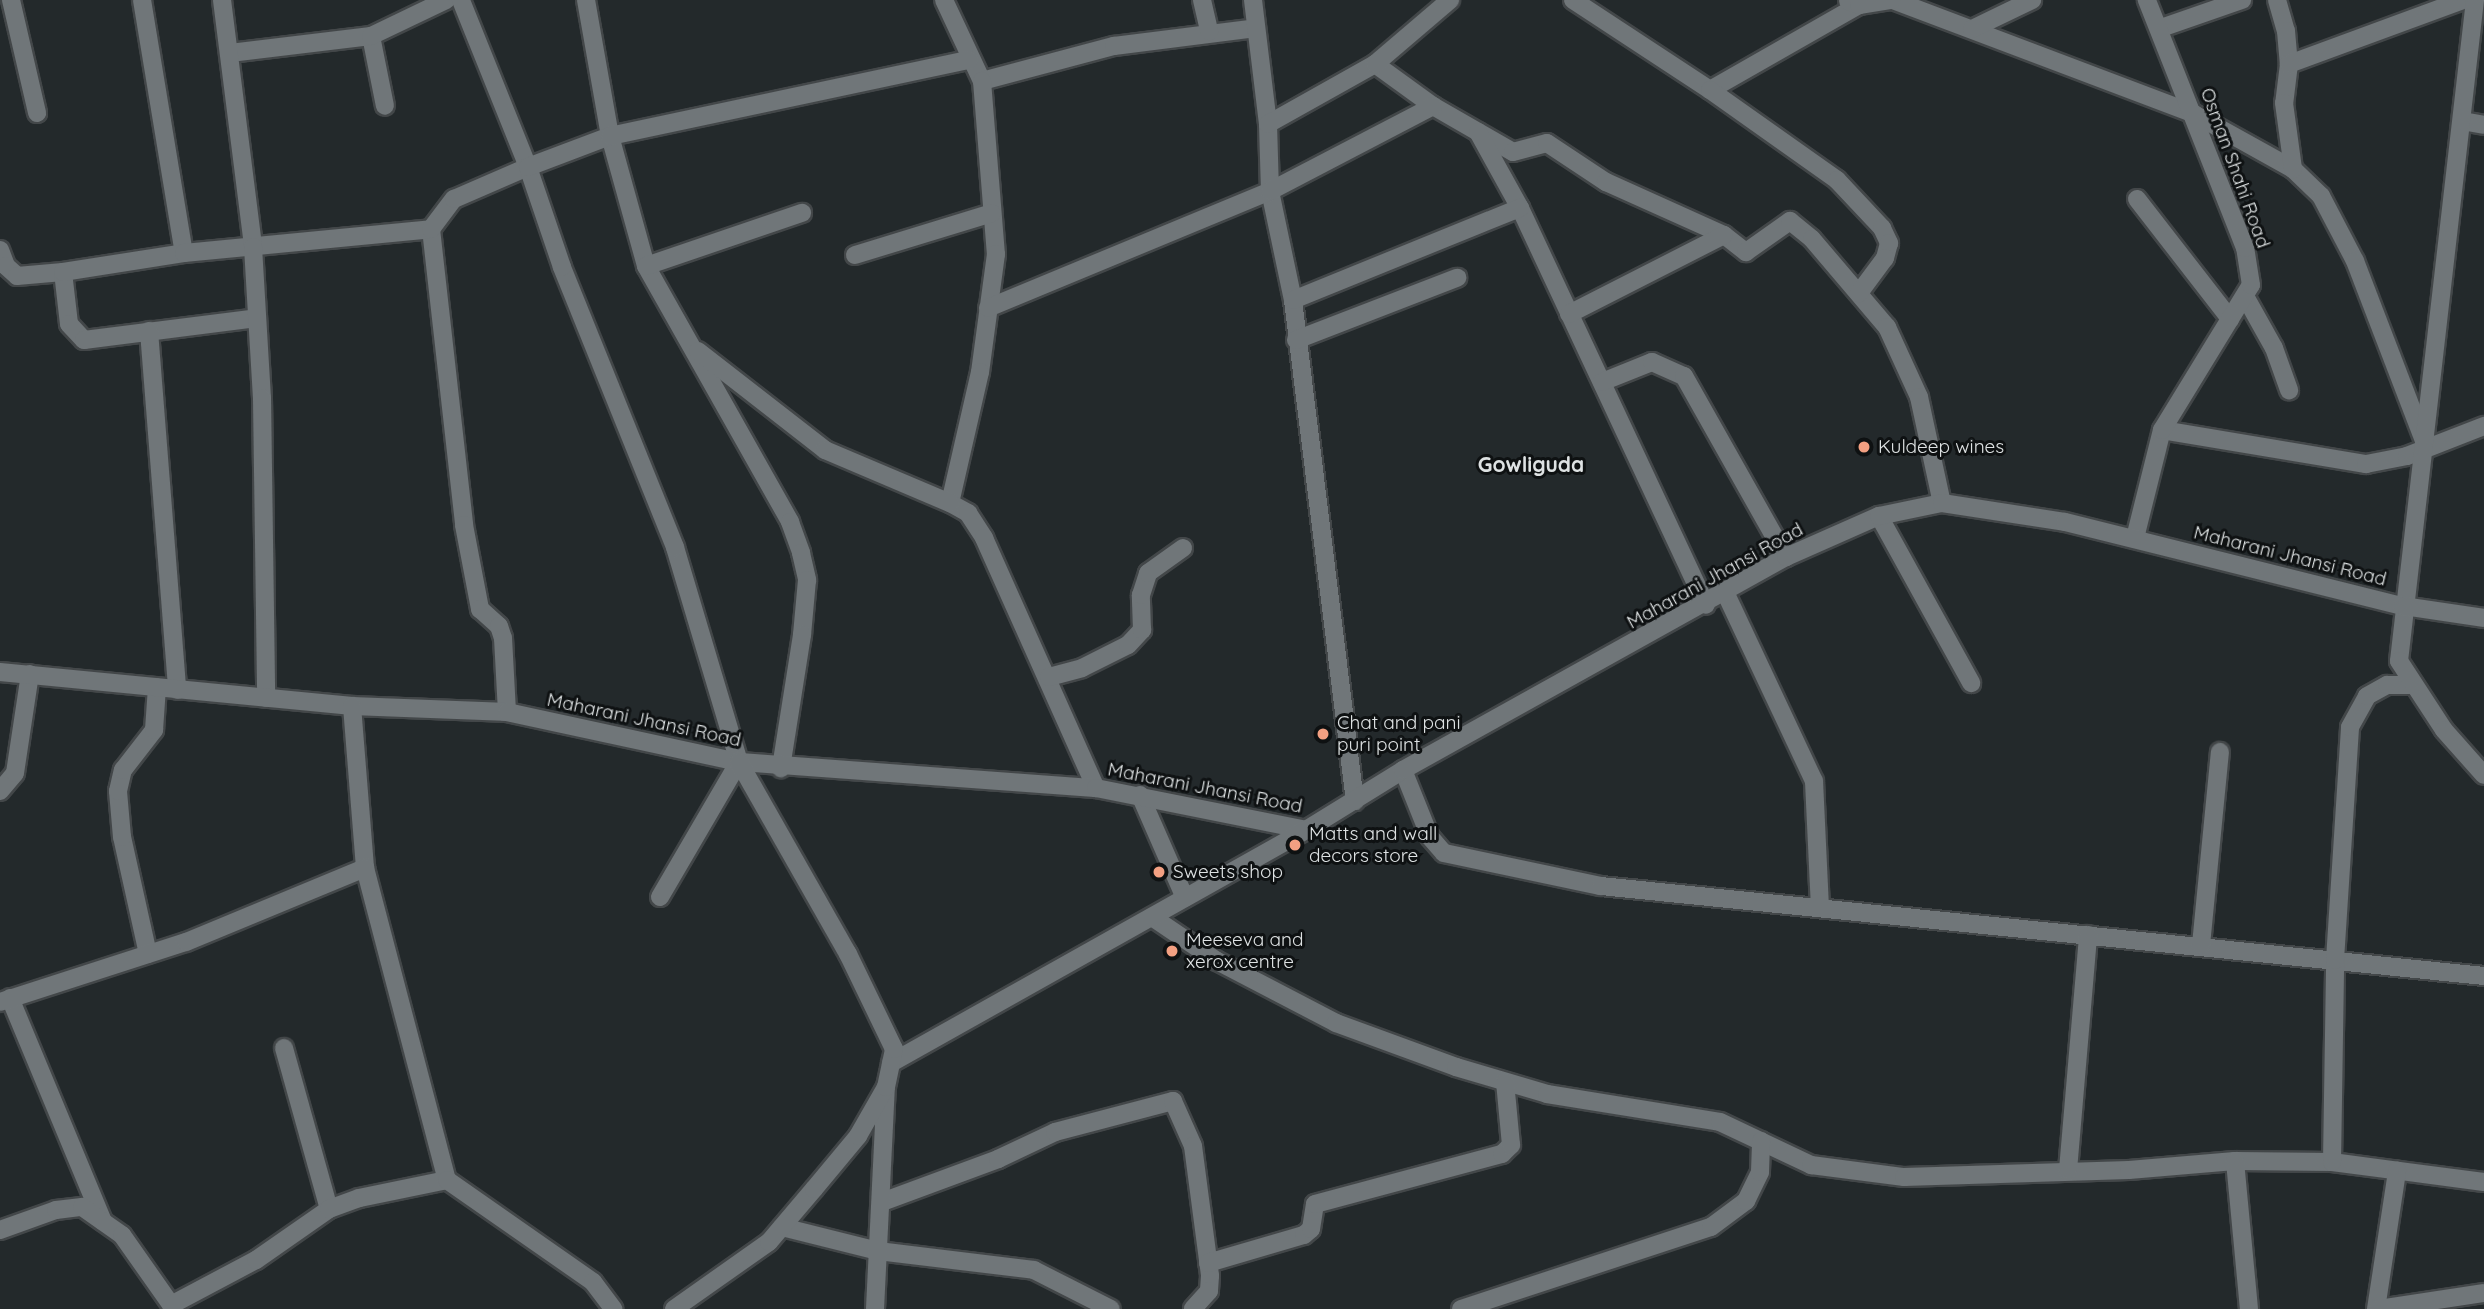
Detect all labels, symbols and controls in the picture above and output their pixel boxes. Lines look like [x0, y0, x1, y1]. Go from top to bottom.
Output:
street label: Osman Shahi Road [2195, 85, 2275, 251]
place label: Kuldeep wines [1878, 436, 2004, 458]
marker: Kuldeep wines [1856, 439, 1872, 455]
district label: Gowliguda [1478, 451, 1584, 477]
street label: Maharani Jhansi Road [1623, 518, 1807, 634]
street label: Maharani Jhansi Road [2191, 521, 2389, 591]
street label: Maharani Jhansi Road [545, 688, 743, 752]
place label: Chat and pani puri point [1337, 712, 1461, 756]
marker: Chat and pani puri point [1315, 726, 1331, 742]
street label: Maharani Jhansi Road [1106, 758, 1304, 818]
place label: Matts and wall decors store [1309, 823, 1437, 867]
marker: Matts and wall decors store [1287, 837, 1303, 853]
place label: Sweets shop [1173, 861, 1283, 883]
marker: Sweets shop [1151, 864, 1167, 880]
place label: Meeseva and xerox centre [1186, 929, 1303, 973]
marker: Meeseva and xerox centre [1164, 943, 1180, 959]

